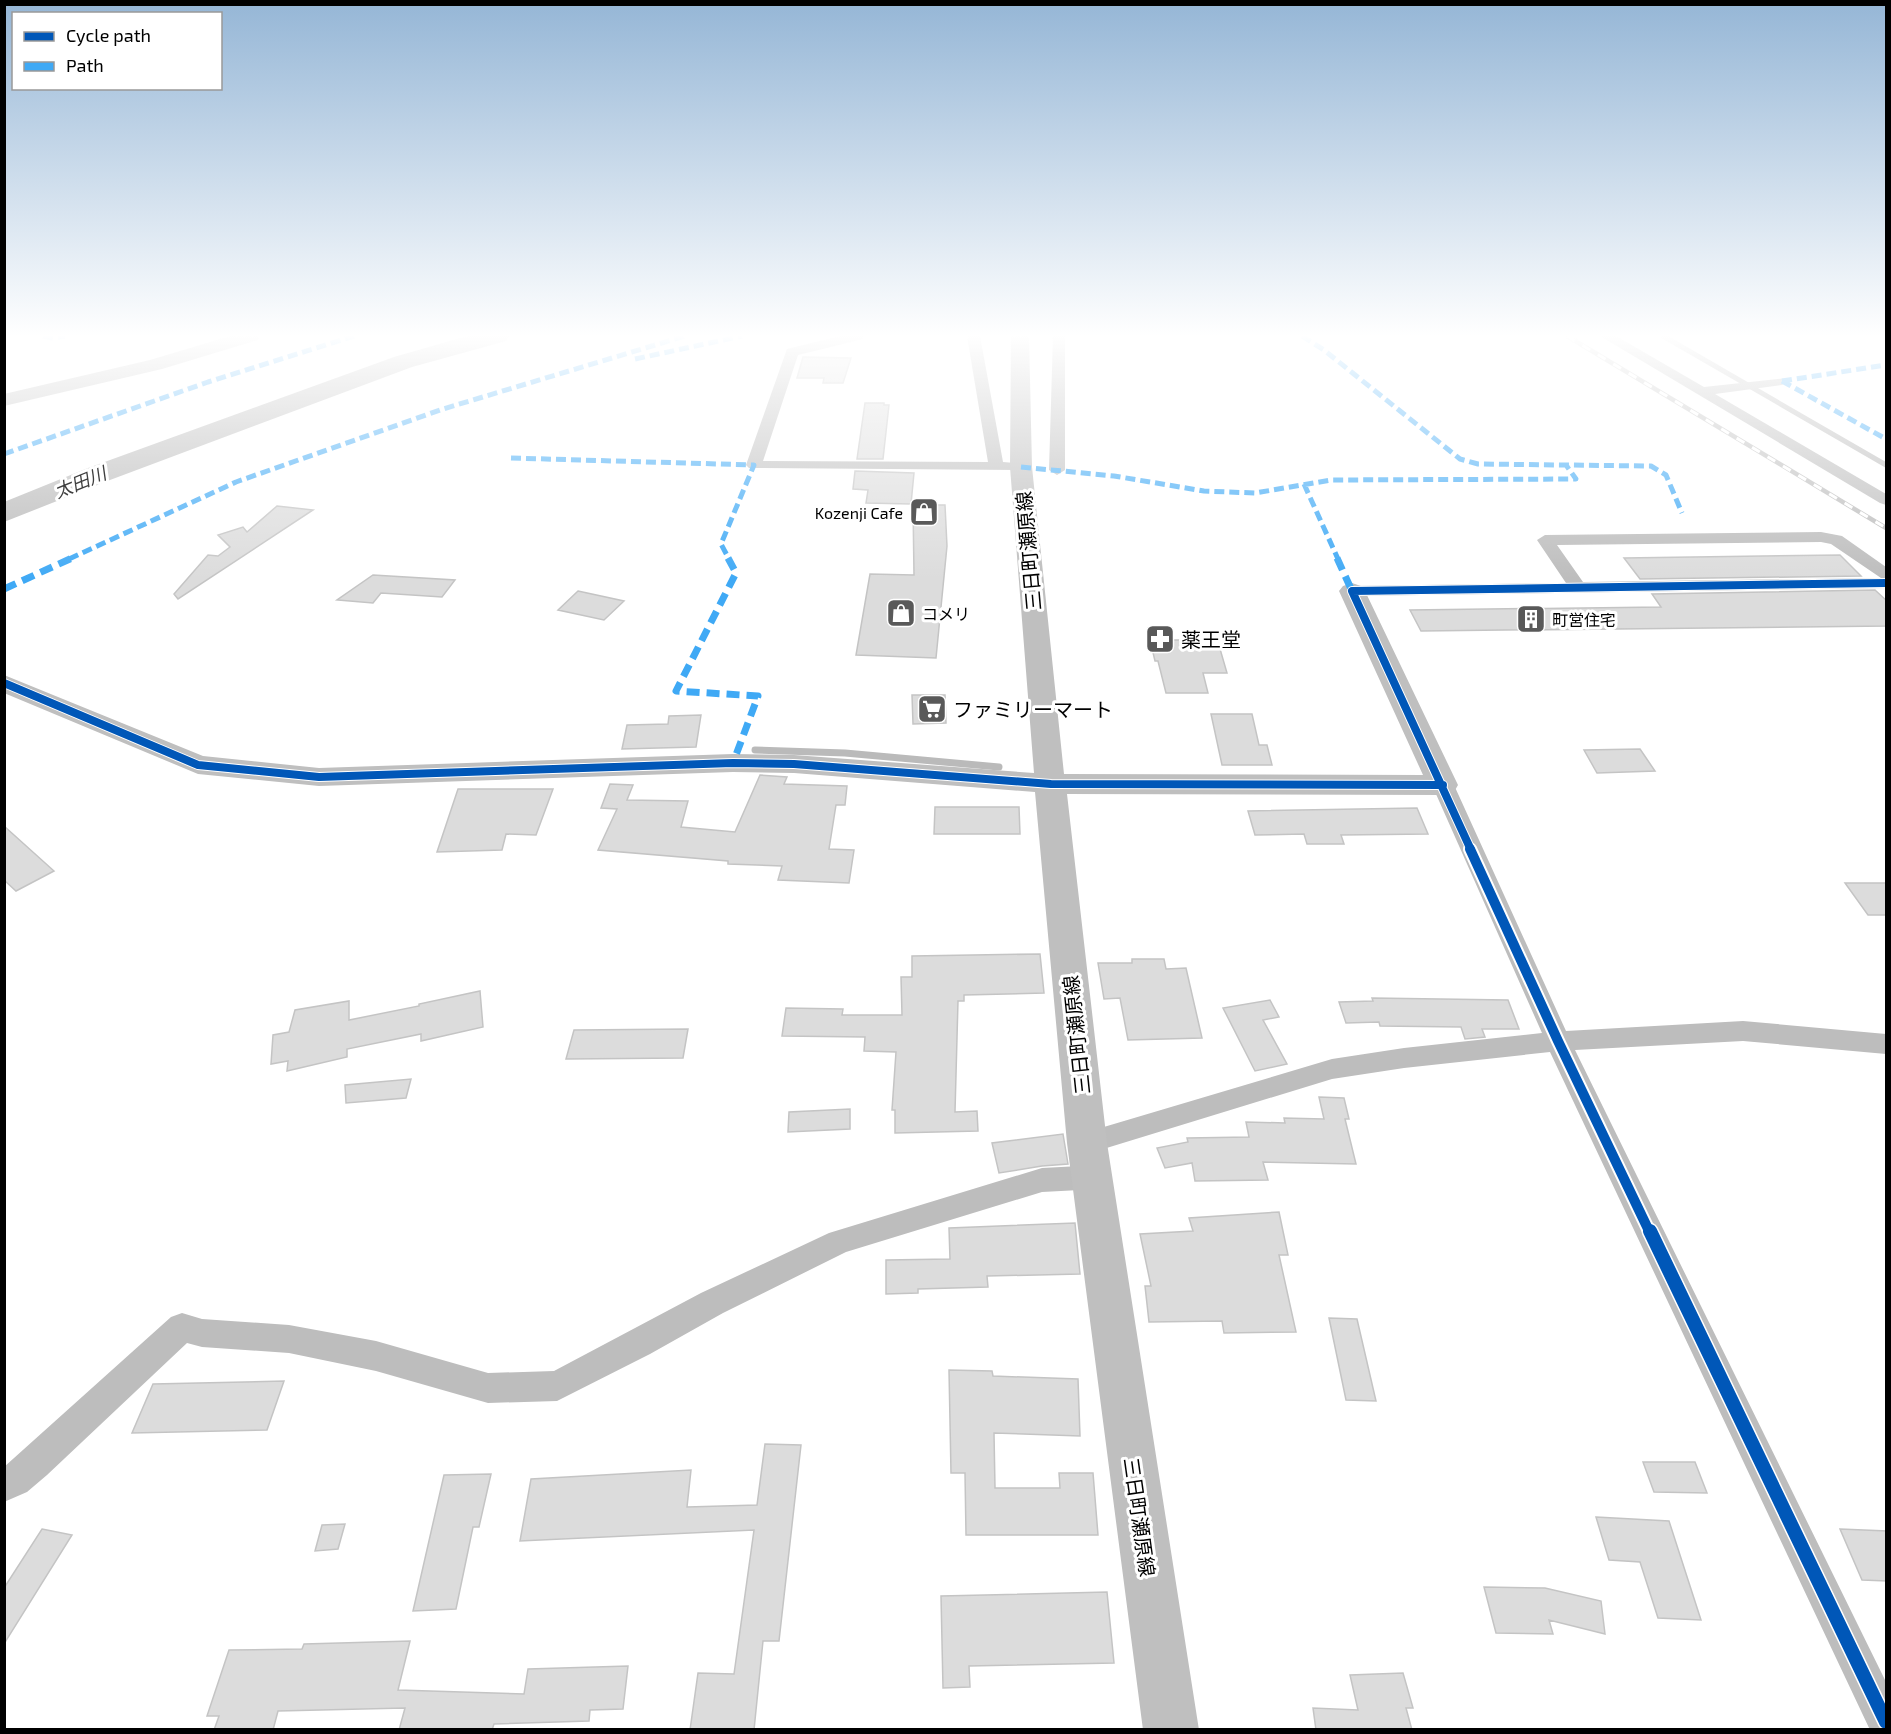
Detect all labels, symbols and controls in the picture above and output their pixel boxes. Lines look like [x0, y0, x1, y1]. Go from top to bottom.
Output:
legend [12, 12, 222, 90]
text: Cycle path [66, 24, 151, 46]
text: Path [66, 54, 104, 76]
water label: 太田川 [51, 461, 111, 502]
street label: 三日町瀬原線 [1011, 490, 1045, 612]
shop icon: Kozenji Cafe [908, 496, 940, 528]
place label: Kozenji Cafe [815, 503, 903, 523]
shop icon: コメリ [885, 597, 917, 629]
building icon: 町営住宅 [1515, 603, 1547, 635]
place label: コメリ [922, 604, 970, 623]
place label: 町営住宅 [1552, 610, 1616, 629]
pharmacy icon: 薬王堂 [1144, 623, 1176, 655]
place label: 薬王堂 [1181, 627, 1241, 651]
supermarket icon: ファミリーマート [916, 693, 948, 725]
place label: ファミリーマート [953, 697, 1113, 721]
street label: 三日町瀬原線 [1058, 974, 1094, 1096]
street label: 三日町瀬原線 [1120, 1456, 1160, 1578]

